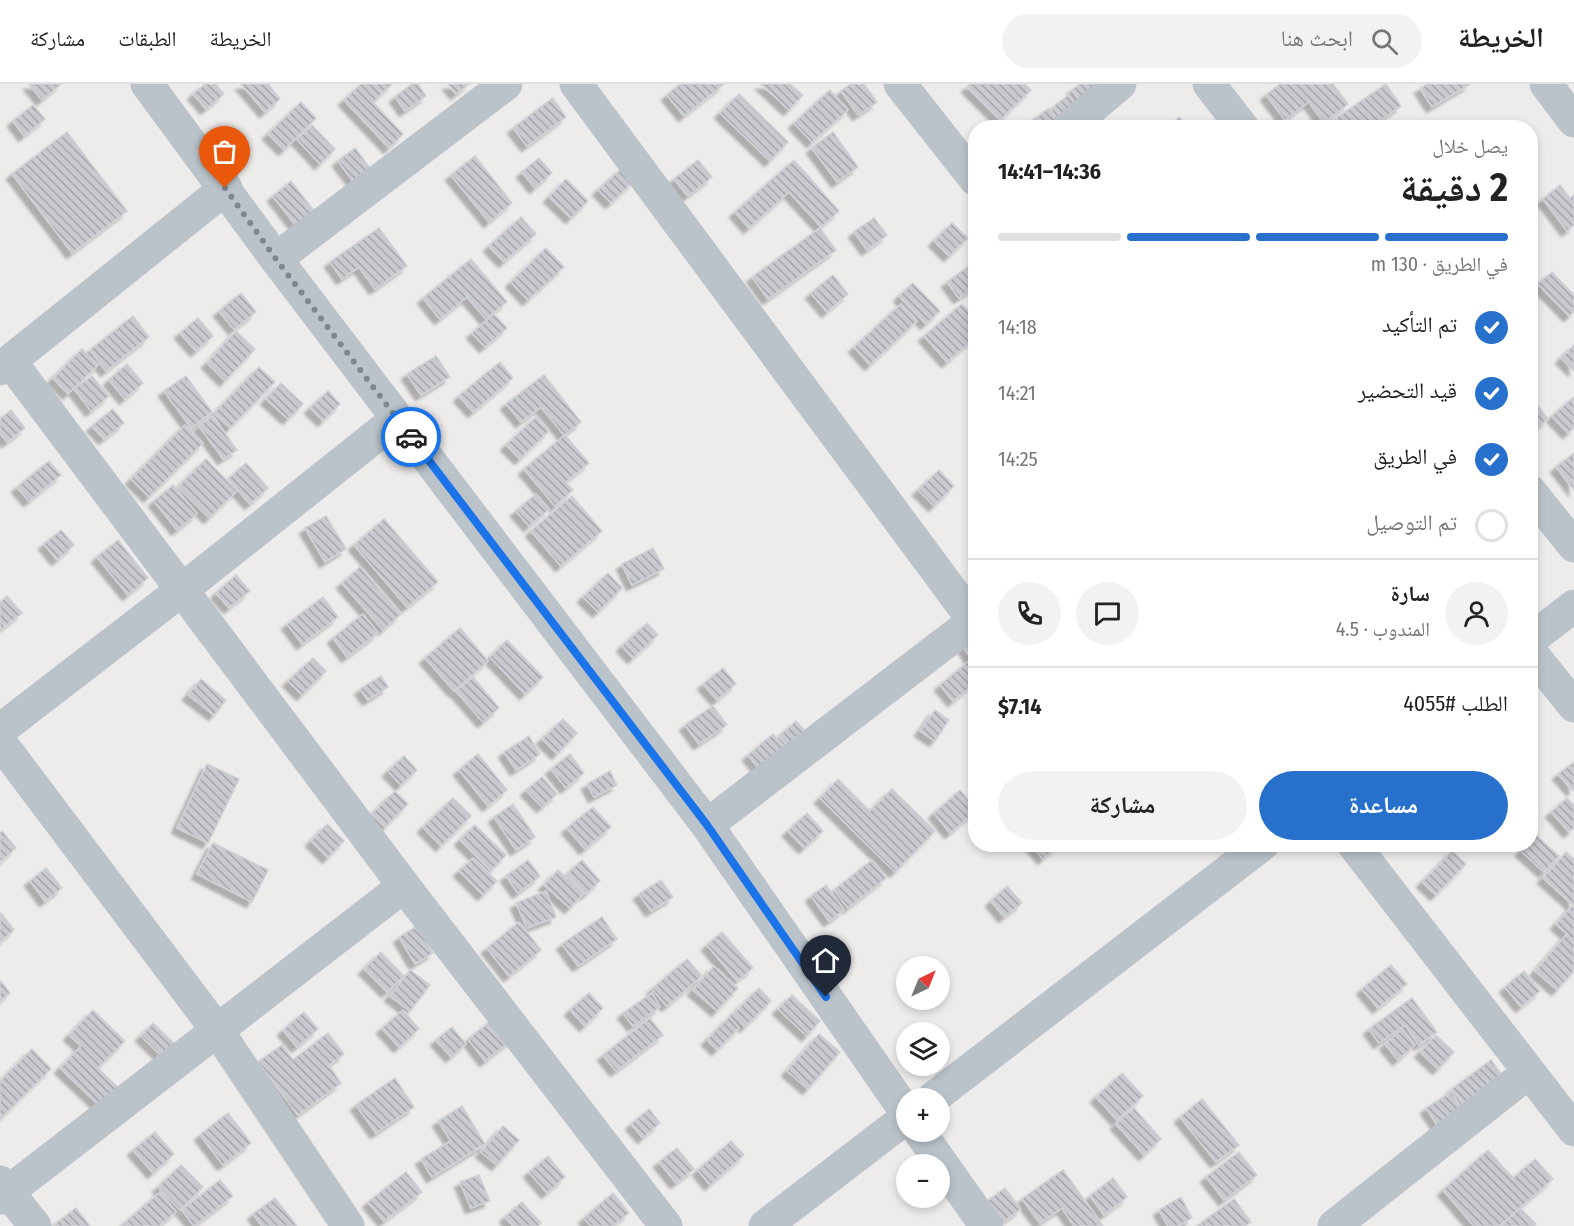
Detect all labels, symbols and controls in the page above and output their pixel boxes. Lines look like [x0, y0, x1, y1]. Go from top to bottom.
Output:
search box [1002, 14, 1422, 68]
text: الخريطة [1458, 21, 1544, 54]
text: ابحث هنا [1281, 25, 1353, 52]
icon: search [1368, 25, 1401, 58]
text: مشاركة [30, 26, 85, 52]
text: الطبقات [118, 26, 177, 52]
text: الخريطة [210, 26, 271, 52]
pin [199, 126, 250, 188]
text: يصل خلال [1432, 134, 1508, 158]
icon: bag [208, 135, 241, 168]
text: 14:36–14:41 [998, 158, 1101, 185]
text: 2 دقيقة [1400, 165, 1508, 211]
text: في الطريق · 130 m [1371, 252, 1508, 276]
text: تم التأكيد [1382, 311, 1457, 338]
icon: check [1475, 311, 1508, 344]
text: 14:18 [998, 315, 1037, 339]
text: قيد التحضير [1358, 377, 1457, 404]
icon: check [1475, 377, 1508, 410]
text: 14:21 [998, 381, 1036, 405]
courier [381, 407, 441, 467]
icon: car [395, 421, 428, 454]
text: في الطريق [1373, 443, 1457, 470]
icon: check [1475, 443, 1508, 476]
text: 14:25 [998, 447, 1038, 471]
text: تم التوصيل [1366, 509, 1457, 536]
text: سارة [1391, 580, 1430, 607]
button: phone [998, 582, 1061, 645]
button: chat [1076, 582, 1139, 645]
button: person [1445, 582, 1508, 645]
text: المندوب · 4.5 [1336, 617, 1430, 641]
text: الطلب #4055 [1403, 690, 1508, 717]
text: $7.14 [998, 693, 1041, 720]
button: مشاركة [998, 771, 1247, 840]
button: مساعدة [1259, 771, 1508, 840]
pin [800, 935, 851, 997]
icon: home [809, 944, 842, 977]
north arrow [896, 956, 950, 1010]
map controls [896, 956, 950, 1208]
button: layers [896, 1022, 950, 1076]
button: + [896, 1088, 950, 1142]
button: − [896, 1154, 950, 1208]

